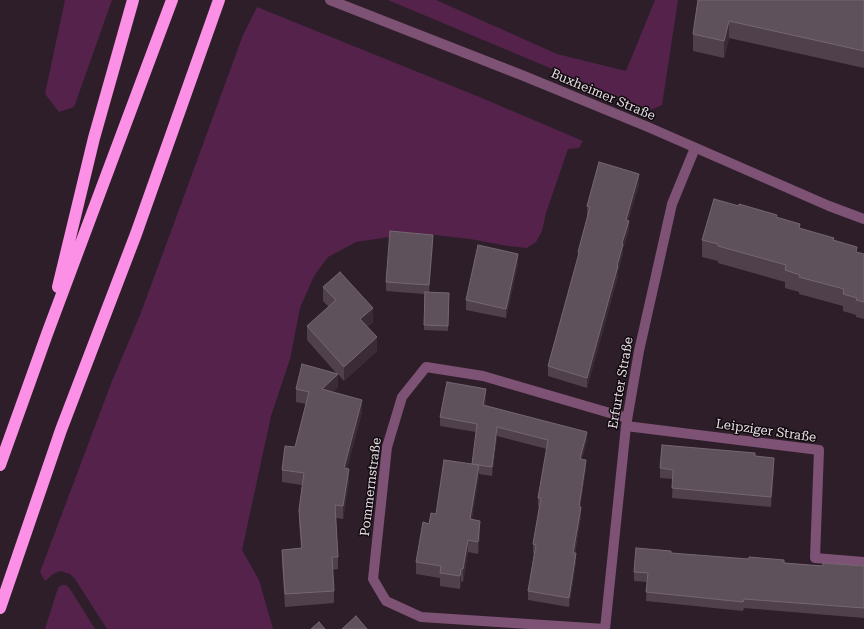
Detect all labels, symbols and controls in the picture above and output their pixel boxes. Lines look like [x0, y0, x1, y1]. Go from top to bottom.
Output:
street label: Buxheimer Straße [548, 66, 658, 124]
street label: Erfurter Straße [605, 336, 637, 430]
street label: Leipziger Straße [715, 416, 817, 446]
street label: Pommernstraße [357, 437, 385, 537]

